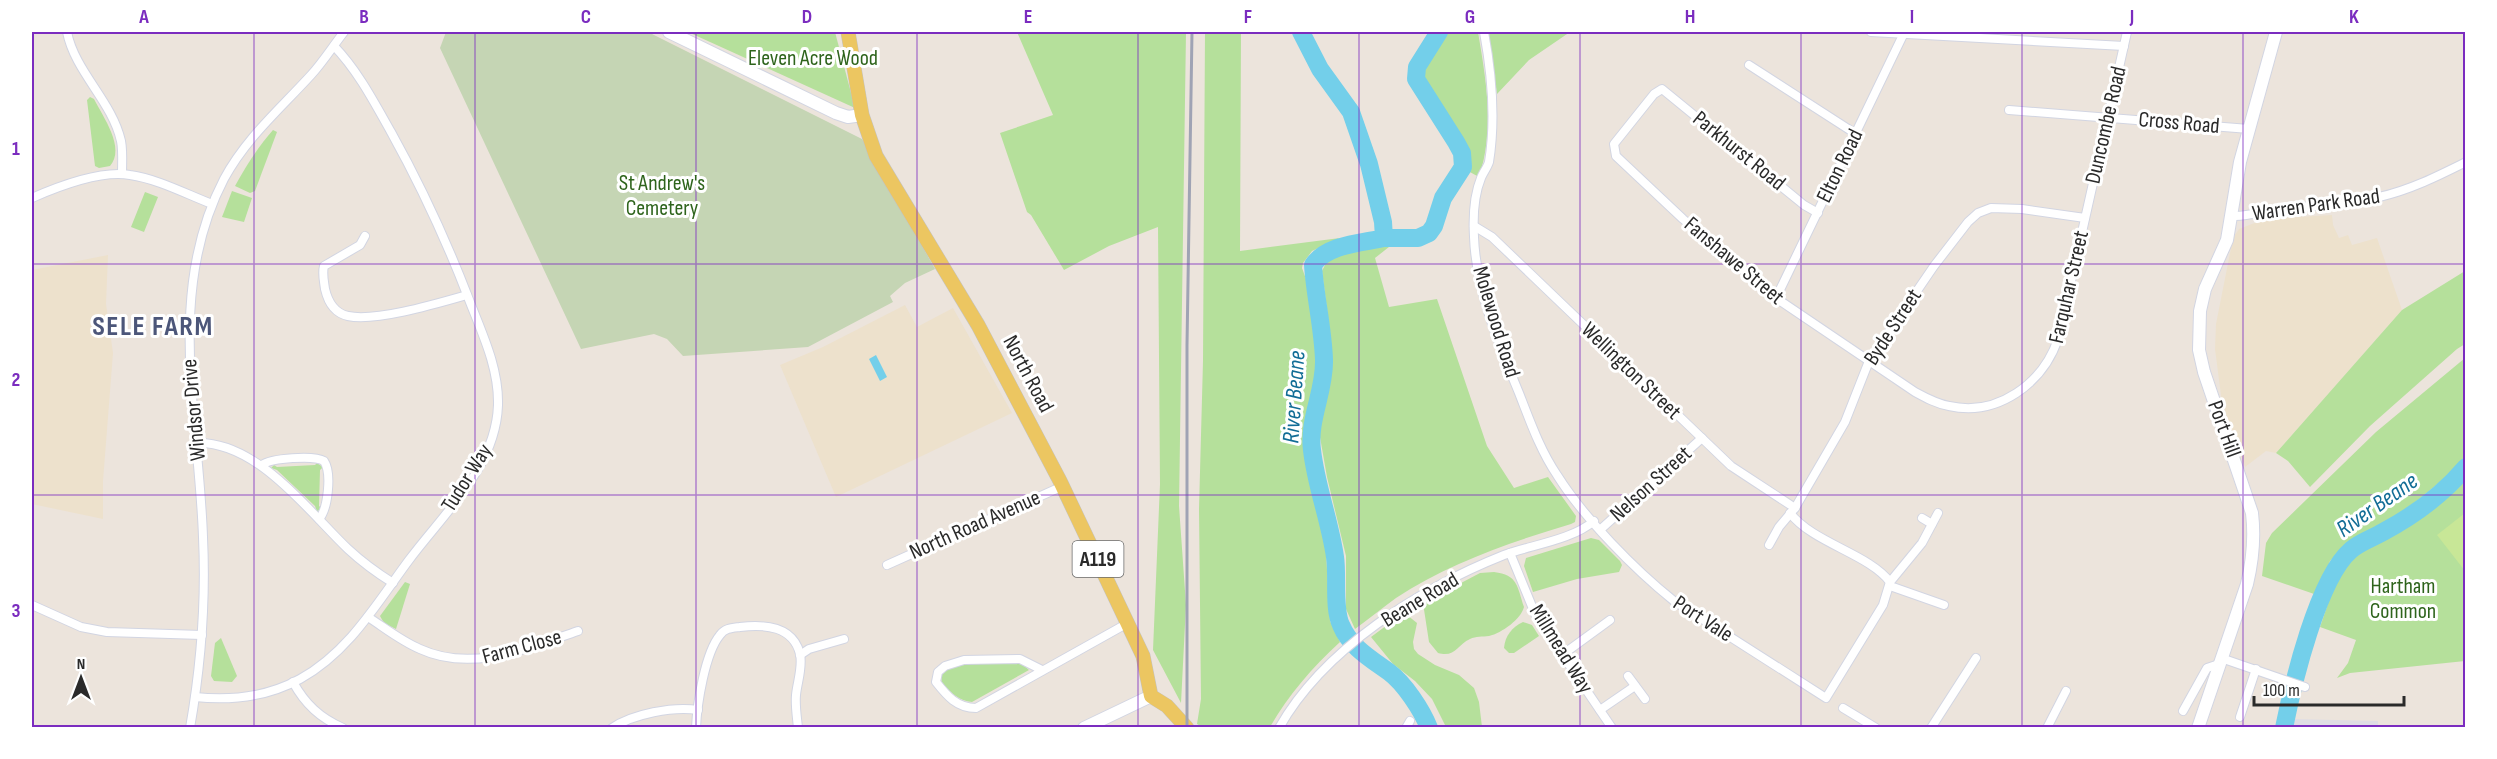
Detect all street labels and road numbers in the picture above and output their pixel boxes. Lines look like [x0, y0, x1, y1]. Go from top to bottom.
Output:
street label: Duncombe Road [2079, 64, 2133, 186]
street label: Parkhurst Road [1687, 105, 1791, 197]
street label: Cross Road [2137, 106, 2221, 140]
street label: Elton Road [1811, 125, 1869, 207]
street label: Warren Park Road [2250, 183, 2382, 227]
street label: Fanshawe Street [1678, 211, 1790, 311]
street label: Farquhar Street [2043, 228, 2095, 346]
street label: Molewood Road [1466, 263, 1526, 381]
street label: Byde Street [1858, 283, 1928, 370]
street label: Wellington Street [1575, 317, 1687, 426]
street label: North Road [997, 331, 1059, 417]
street label: Windsor Drive [176, 358, 212, 462]
street label: Port Hill [2201, 397, 2247, 461]
street label: Tudor Way [436, 439, 499, 517]
street label: Nelson Street [1605, 440, 1698, 528]
street label: North Road Avenue [905, 484, 1045, 566]
road number: A119 [1072, 541, 1124, 577]
street label: Beane Road [1376, 566, 1464, 634]
street label: Port Vale [1668, 590, 1738, 648]
street label: Millmead Way [1523, 599, 1599, 699]
street label: Farm Close [479, 623, 565, 671]

